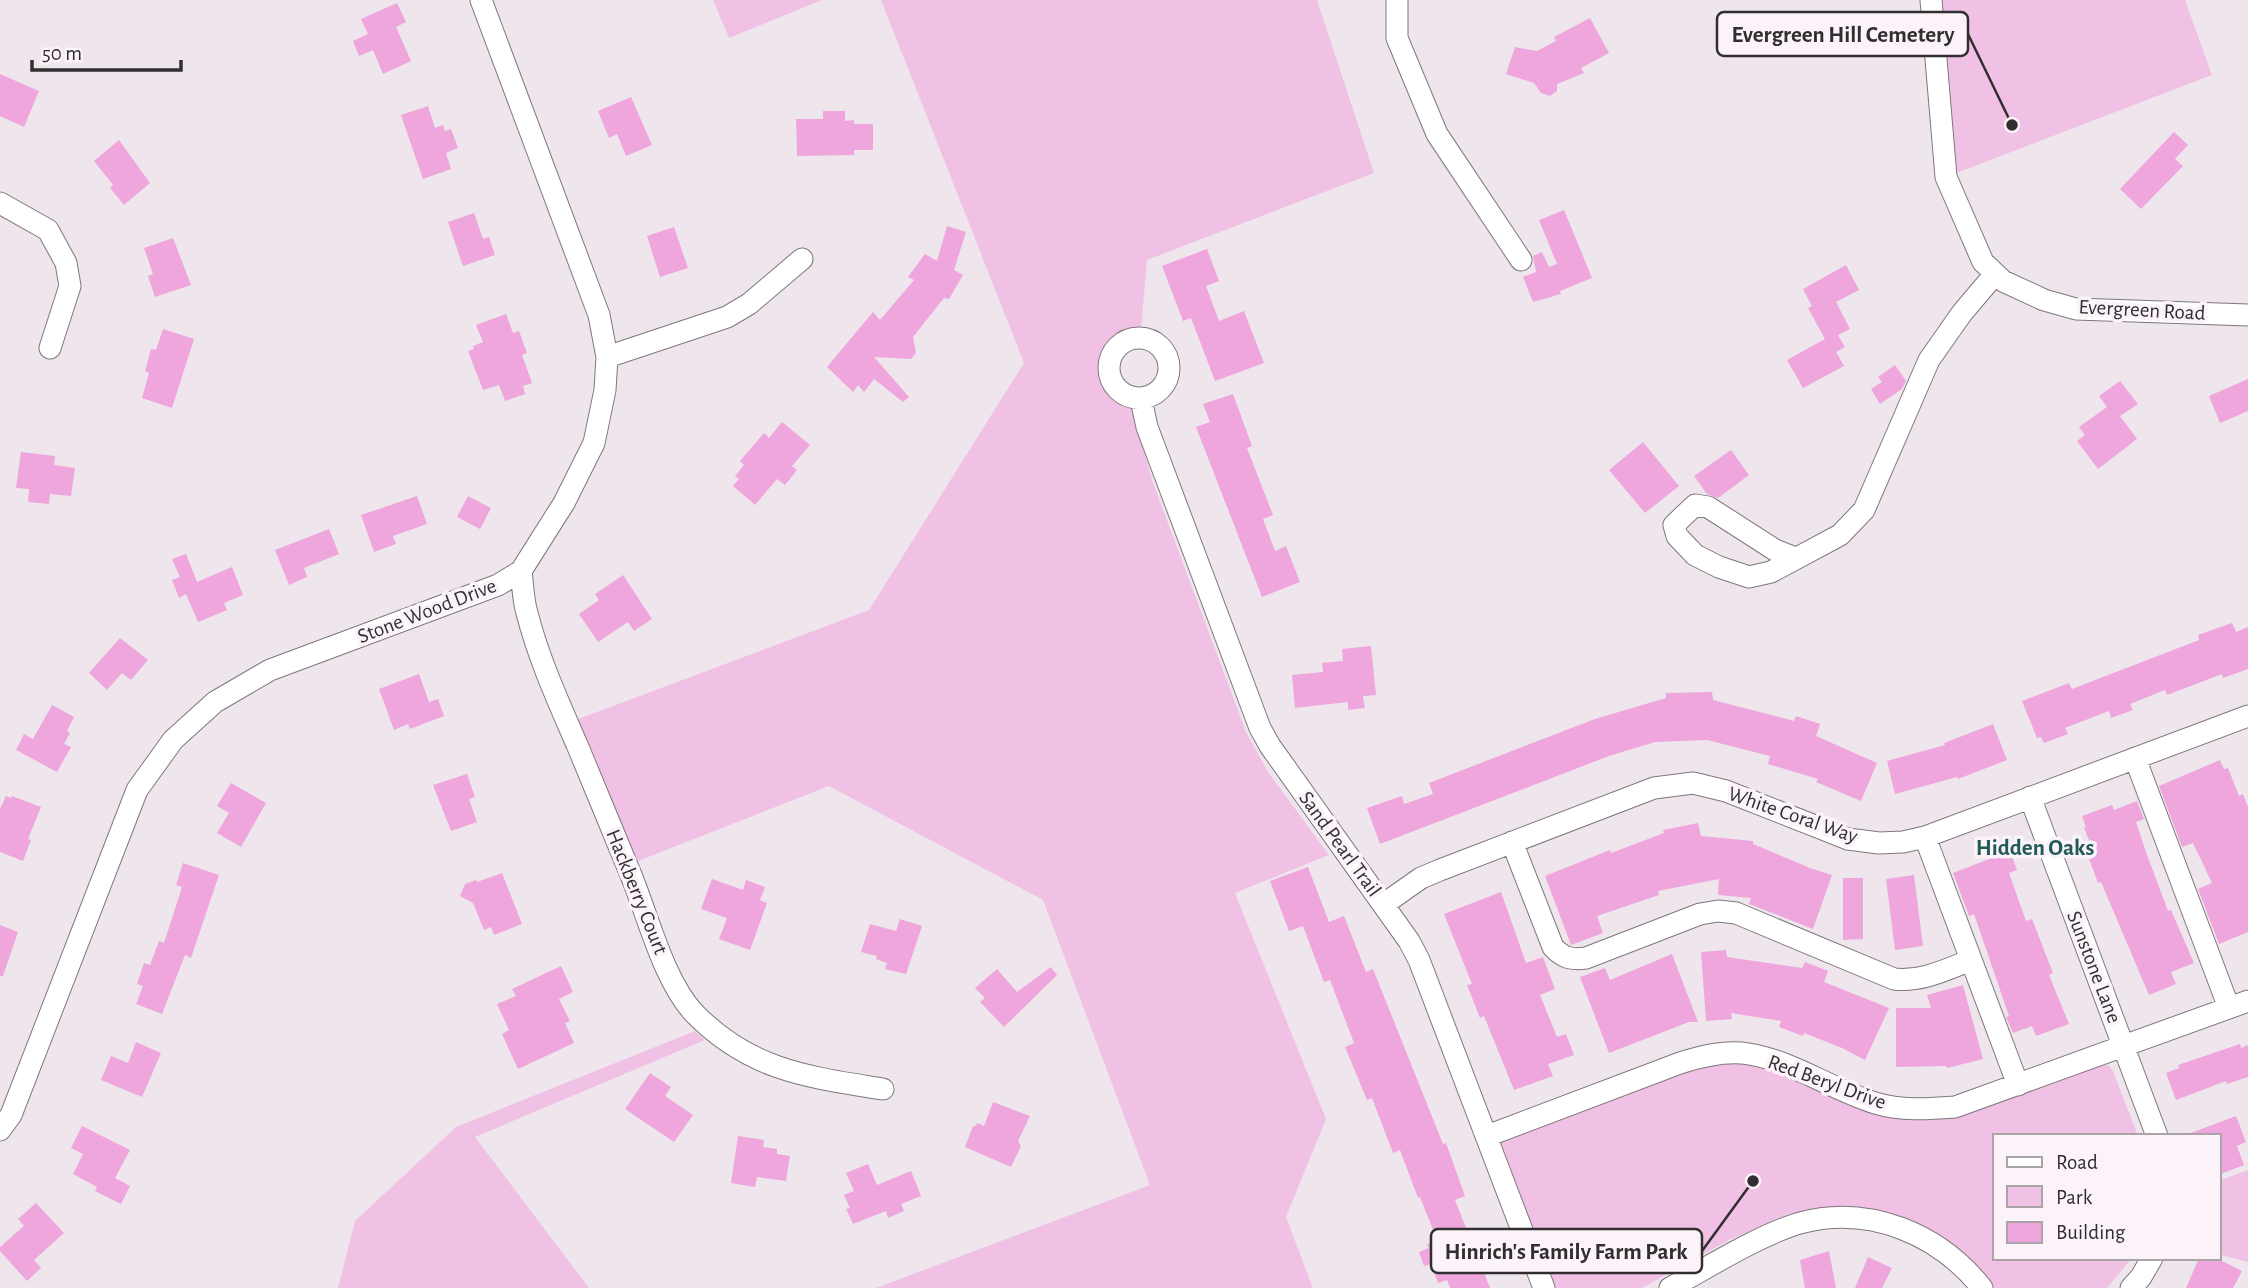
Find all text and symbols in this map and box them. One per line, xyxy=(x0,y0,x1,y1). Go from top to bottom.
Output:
callout: Evergreen Hill Cemetery xyxy=(1717,12,1968,56)
text: Evergreen Hill Cemetery xyxy=(1731,24,1955,47)
scale bar xyxy=(32,28,180,72)
text: 50 m xyxy=(42,43,82,64)
street label: Evergreen Road xyxy=(2078,296,2206,324)
street label: Stone Wood Drive xyxy=(355,575,499,647)
street label: White Coral Way xyxy=(1725,783,1861,847)
street label: Sand Pearl Trail xyxy=(1295,788,1385,900)
street label: Hackberry Court xyxy=(602,826,672,958)
district label: Hidden Oaks xyxy=(1976,837,2095,860)
street label: Sunstone Lane xyxy=(2063,908,2125,1026)
street label: Red Beryl Drive xyxy=(1765,1051,1889,1113)
legend xyxy=(1993,1134,2220,1260)
text: Road xyxy=(2056,1152,2098,1173)
text: Park xyxy=(2056,1187,2093,1208)
text: Building xyxy=(2056,1222,2126,1243)
callout: Hinrich's Family Farm Park xyxy=(1431,1229,1702,1273)
text: Hinrich's Family Farm Park xyxy=(1444,1241,1688,1264)

